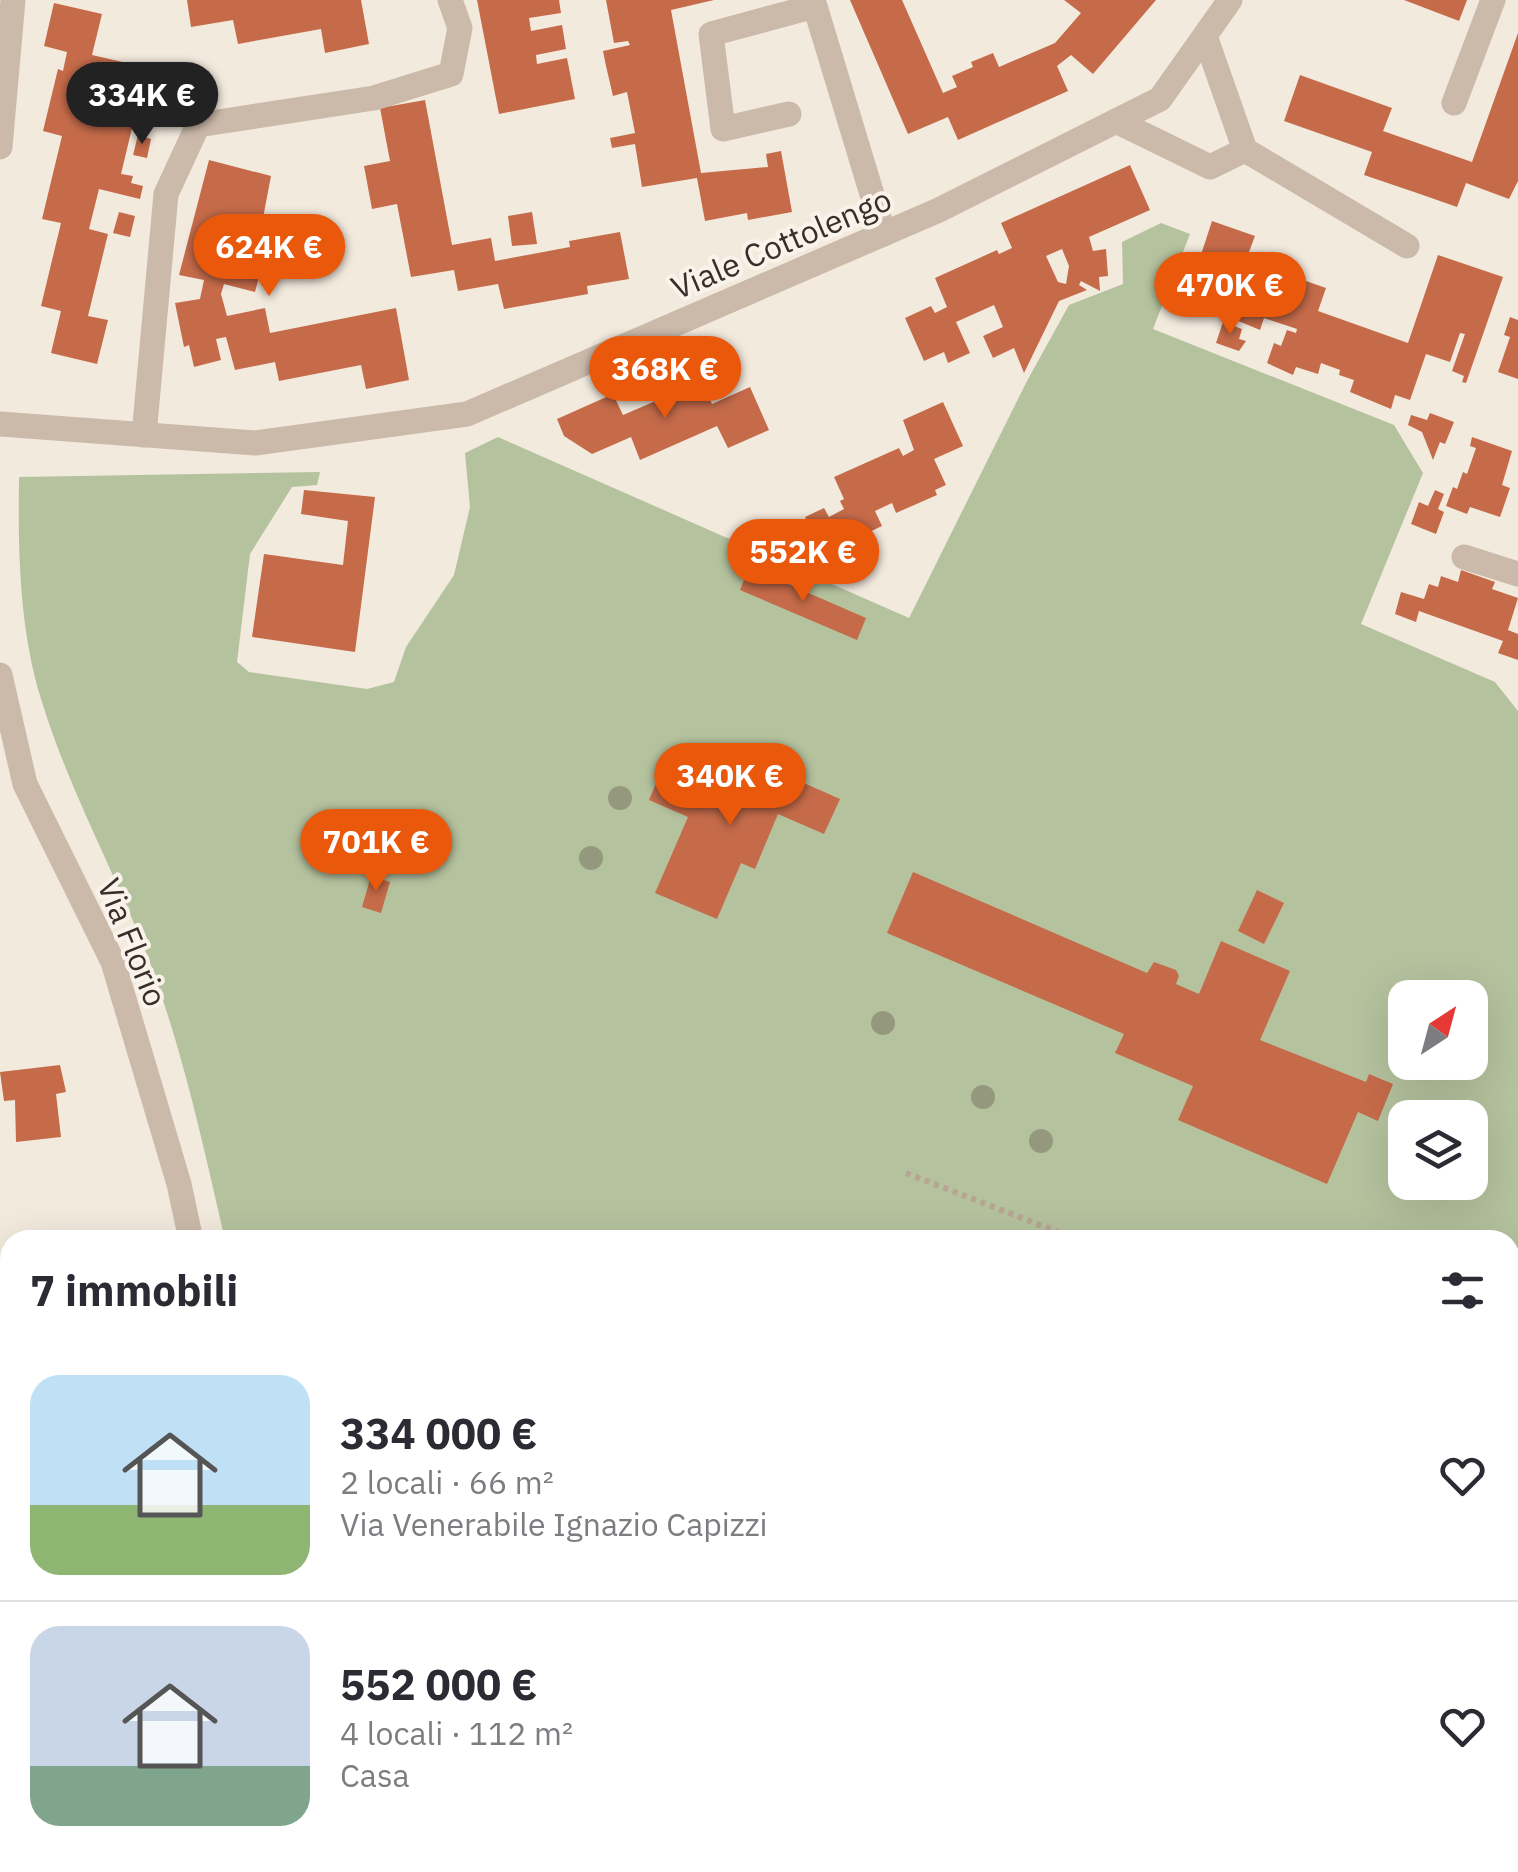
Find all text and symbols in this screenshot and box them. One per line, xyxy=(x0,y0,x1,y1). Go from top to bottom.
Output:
pin: 334K € xyxy=(61,62,223,147)
text: 334K € xyxy=(88,73,196,115)
street label: Viale Cottolengo xyxy=(665,178,897,308)
pin: 624K € xyxy=(188,214,350,299)
text: 624K € xyxy=(215,225,323,267)
pin: 470K € xyxy=(1149,252,1311,337)
text: 470K € xyxy=(1176,263,1284,305)
pin: 368K € xyxy=(584,336,746,421)
text: 368K € xyxy=(611,347,719,389)
pin: 552K € xyxy=(722,519,884,604)
text: 552K € xyxy=(749,530,857,572)
pin: 340K € xyxy=(649,743,811,828)
text: 340K € xyxy=(676,754,784,796)
pin: 701K € xyxy=(295,809,457,894)
text: 701K € xyxy=(322,820,430,862)
street label: Via Florio xyxy=(88,872,178,1012)
north arrow xyxy=(1388,980,1488,1080)
map controls xyxy=(1388,980,1488,1200)
button: layers xyxy=(1388,1100,1488,1200)
text: 7 immobili xyxy=(30,1263,238,1318)
icon: filters xyxy=(1435,1263,1490,1318)
text: 334 000 € xyxy=(340,1406,537,1461)
icon: home xyxy=(110,1415,230,1535)
icon: heart xyxy=(1435,1448,1490,1503)
text: 2 locali · 66 m² xyxy=(340,1461,554,1503)
text: Via Venerabile Ignazio Capizzi xyxy=(340,1503,768,1545)
text: 552 000 € xyxy=(340,1657,537,1712)
icon: home xyxy=(110,1666,230,1786)
icon: heart xyxy=(1435,1699,1490,1754)
text: 4 locali · 112 m² xyxy=(340,1712,573,1754)
text: Casa xyxy=(340,1754,410,1796)

